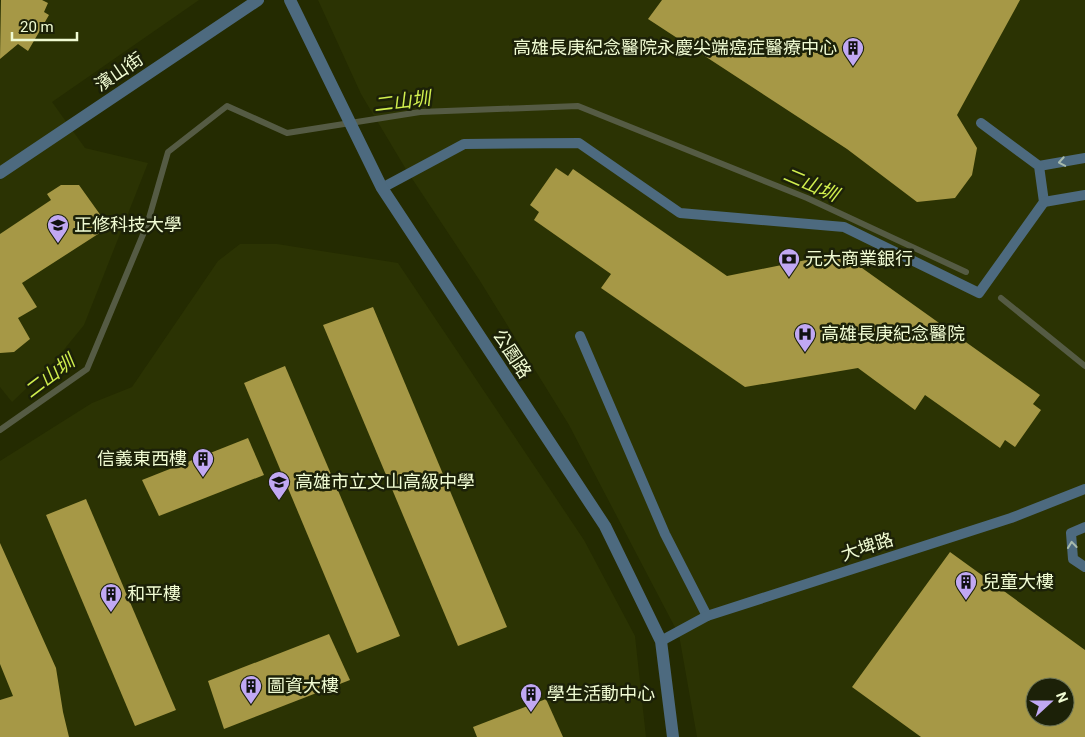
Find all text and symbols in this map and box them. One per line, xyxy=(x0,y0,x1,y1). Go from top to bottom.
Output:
scale bar xyxy=(12,10,78,42)
text: 20 m xyxy=(20,18,54,36)
building icon: 高雄長庚紀念醫院永慶尖端癌症醫療中心 xyxy=(841,36,865,67)
place label: 高雄長庚紀念醫院永慶尖端癌症醫療中心 xyxy=(513,37,837,58)
street label: 濱山街 xyxy=(90,48,147,95)
water label: 二山圳 xyxy=(372,86,435,116)
one-way arrow xyxy=(1058,157,1066,167)
water label: 二山圳 xyxy=(780,163,844,207)
school or university icon: 正修科技大學 xyxy=(46,213,70,244)
place label: 正修科技大學 xyxy=(74,214,182,235)
bank icon: 元大商業銀行 xyxy=(777,247,801,278)
place label: 元大商業銀行 xyxy=(805,248,913,269)
hospital icon: 高雄長庚紀念醫院 xyxy=(793,322,817,353)
place label: 高雄長庚紀念醫院 xyxy=(821,323,965,344)
street label: 公園路 xyxy=(489,325,536,382)
water label: 二山圳 xyxy=(20,348,81,403)
building icon: 信義東西樓 xyxy=(191,447,215,478)
place label: 信義東西樓 xyxy=(97,448,187,469)
school or university icon: 高雄市立文山高級中學 xyxy=(267,470,291,501)
place label: 高雄市立文山高級中學 xyxy=(295,471,475,492)
street label: 大埤路 xyxy=(838,528,896,565)
one-way arrow xyxy=(1067,541,1078,549)
building icon: 兒童大樓 xyxy=(954,570,978,601)
place label: 兒童大樓 xyxy=(982,571,1054,592)
building icon: 和平樓 xyxy=(99,582,123,613)
place label: 和平樓 xyxy=(127,583,181,604)
building icon: 圖資大樓 xyxy=(239,674,263,705)
place label: 圖資大樓 xyxy=(267,675,339,696)
north arrow xyxy=(1025,677,1075,727)
building icon: 學生活動中心 xyxy=(519,682,543,713)
place label: 學生活動中心 xyxy=(547,683,655,704)
text: N xyxy=(1053,690,1071,705)

